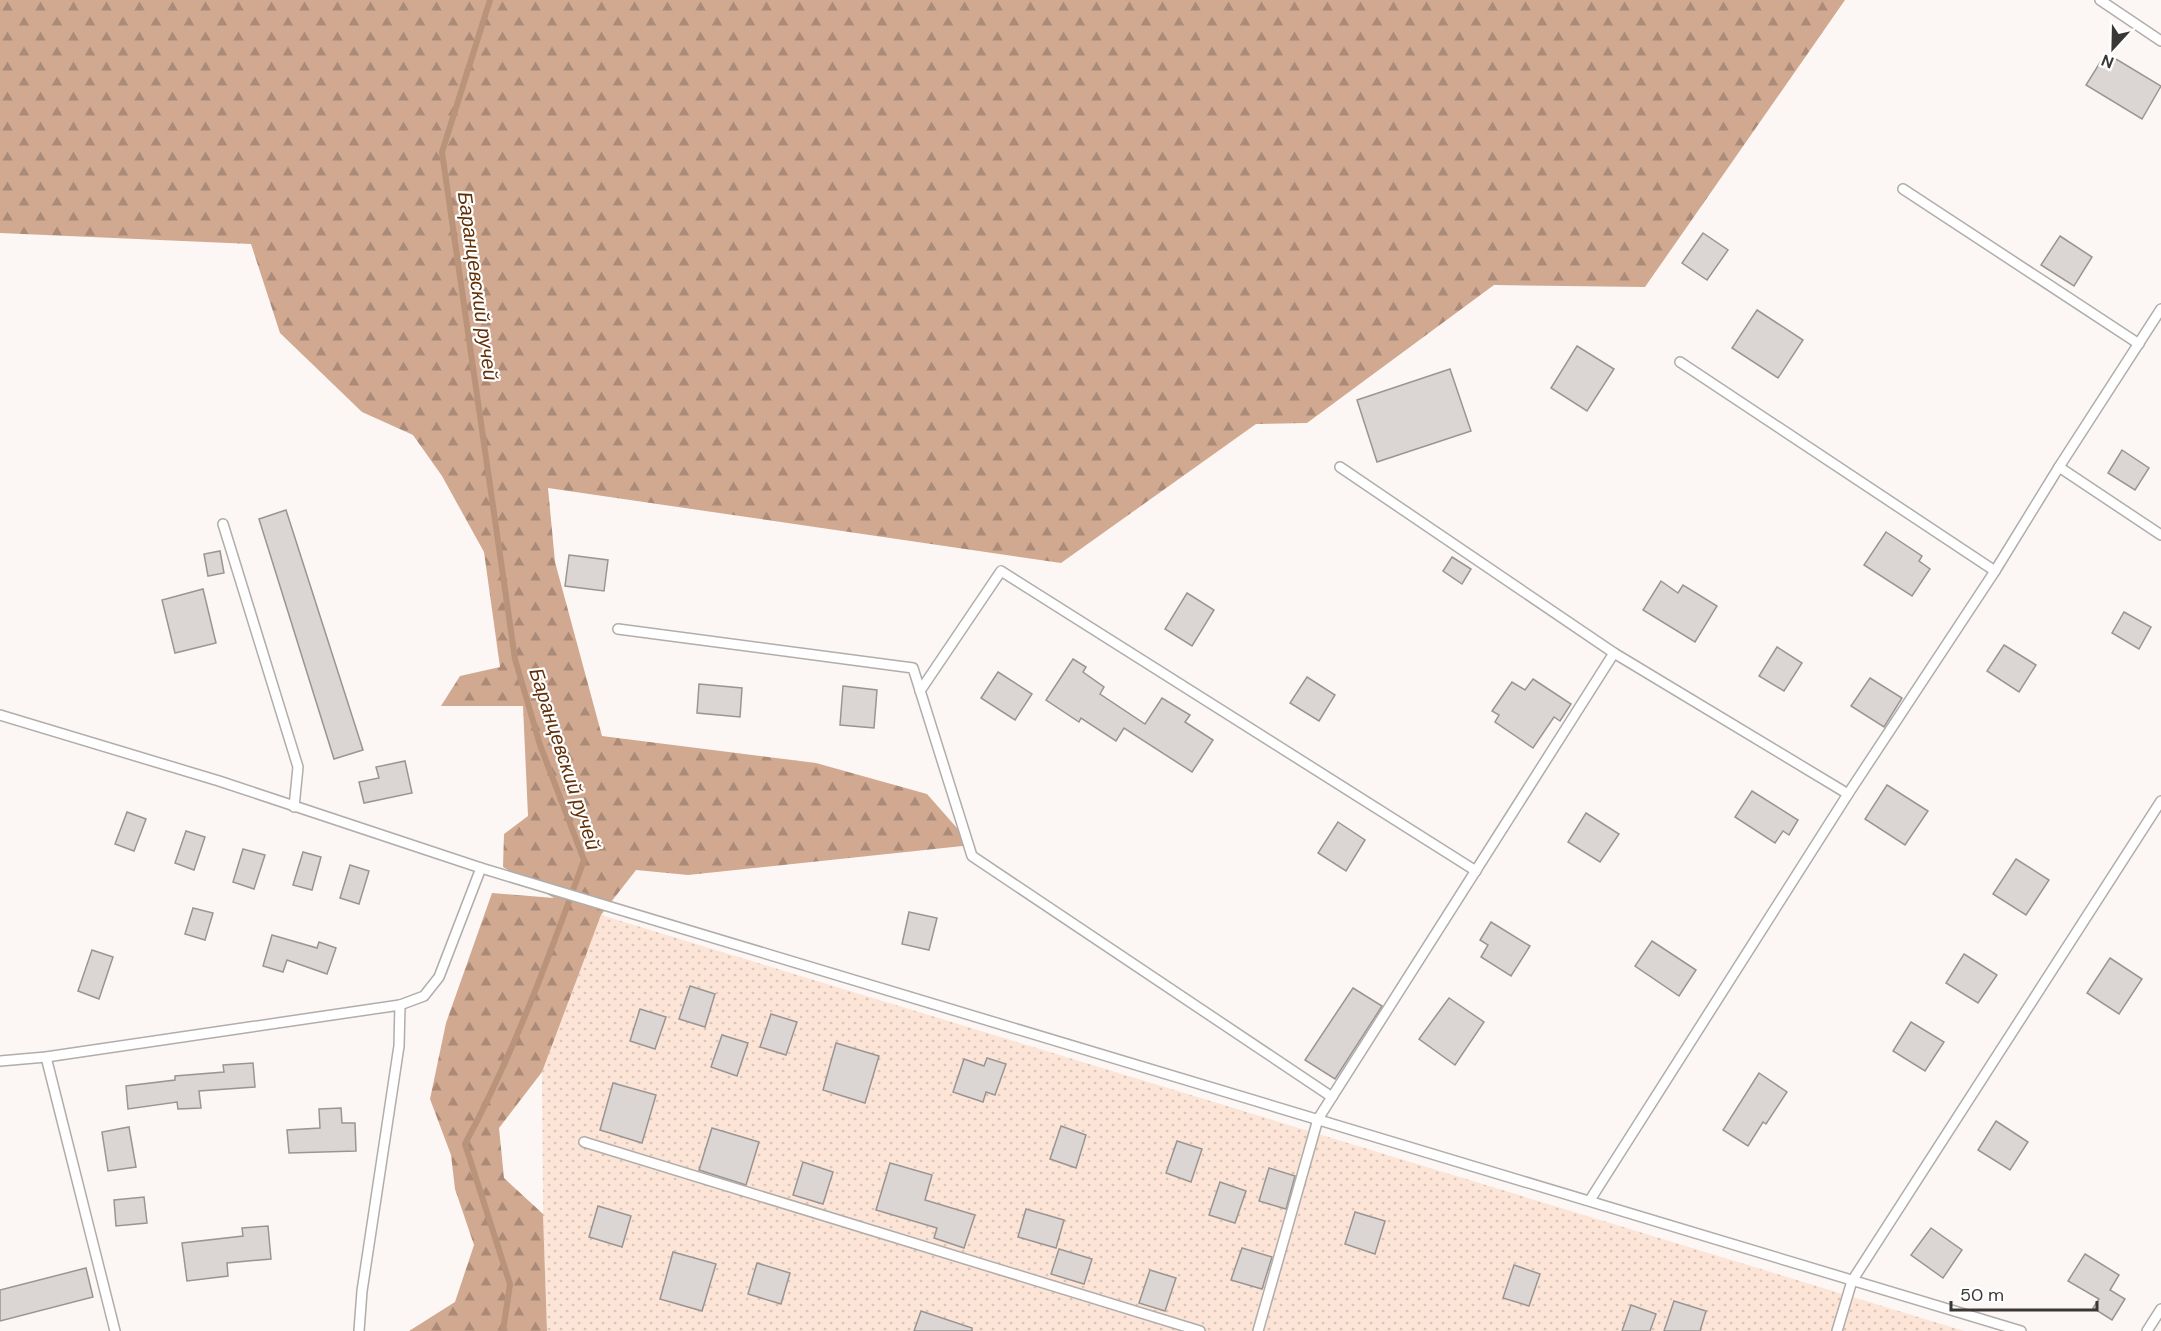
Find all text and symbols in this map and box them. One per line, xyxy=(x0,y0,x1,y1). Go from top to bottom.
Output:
north arrow xyxy=(2083,18,2143,78)
text: N xyxy=(2098,50,2117,73)
water label: Баранцевский ручей xyxy=(452,190,504,382)
water label: Баранцевский ручей xyxy=(523,664,607,854)
scale bar xyxy=(1951,1274,2096,1312)
text: 50 m xyxy=(1960,1283,2004,1307)

